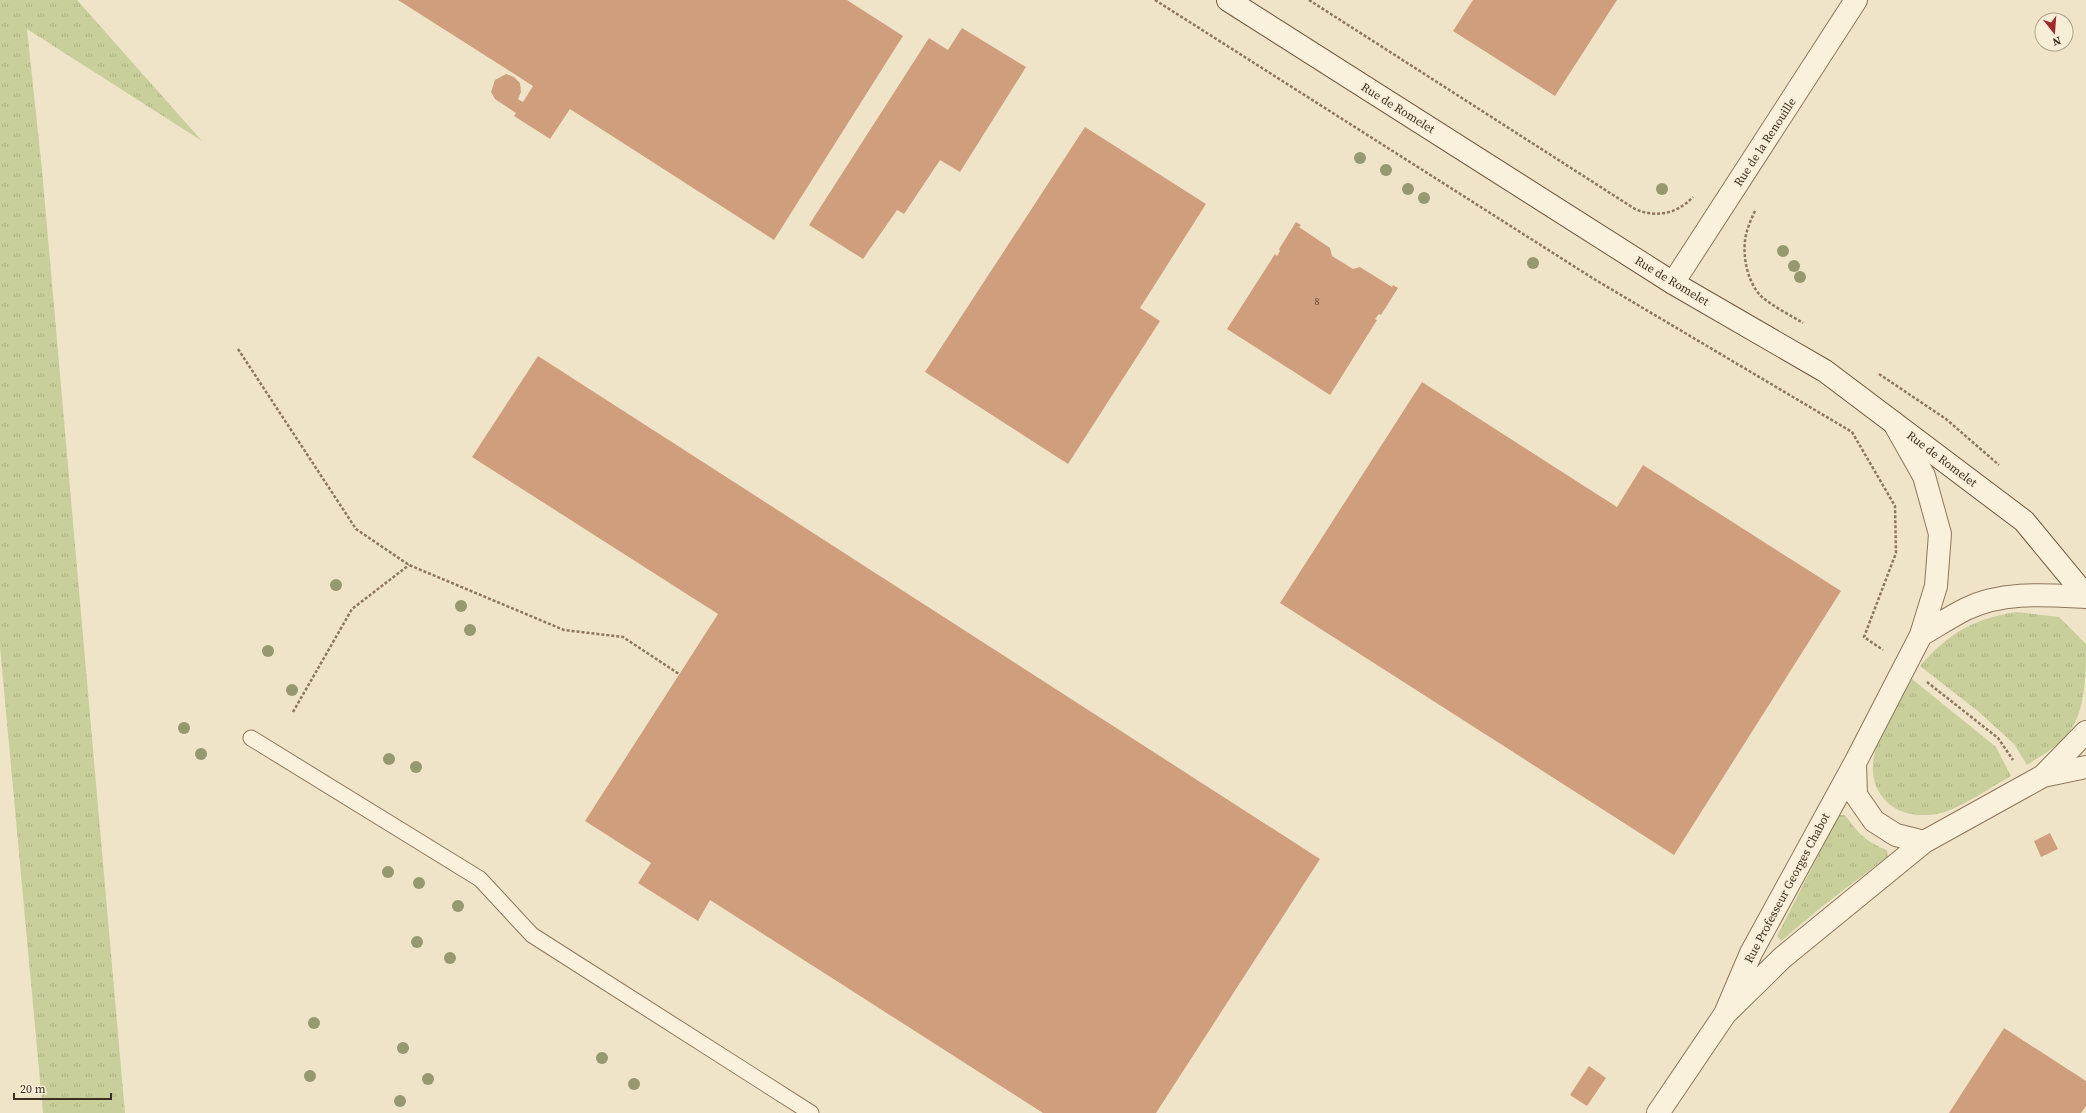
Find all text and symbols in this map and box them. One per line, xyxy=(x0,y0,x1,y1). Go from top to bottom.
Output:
north arrow xyxy=(2034,12,2074,52)
text: N xyxy=(2051,33,2063,49)
street label: Rue de Romelet xyxy=(1358,79,1438,137)
street label: Rue de la Renouille xyxy=(1730,94,1800,190)
street label: Rue de Romelet xyxy=(1632,253,1712,310)
house number: 8 xyxy=(1315,295,1320,308)
street label: Rue de Romelet xyxy=(1904,427,1980,491)
street label: Rue Professeur Georges Chabot xyxy=(1741,810,1834,966)
scale bar xyxy=(14,1075,111,1101)
text: 20 m xyxy=(20,1081,46,1097)

